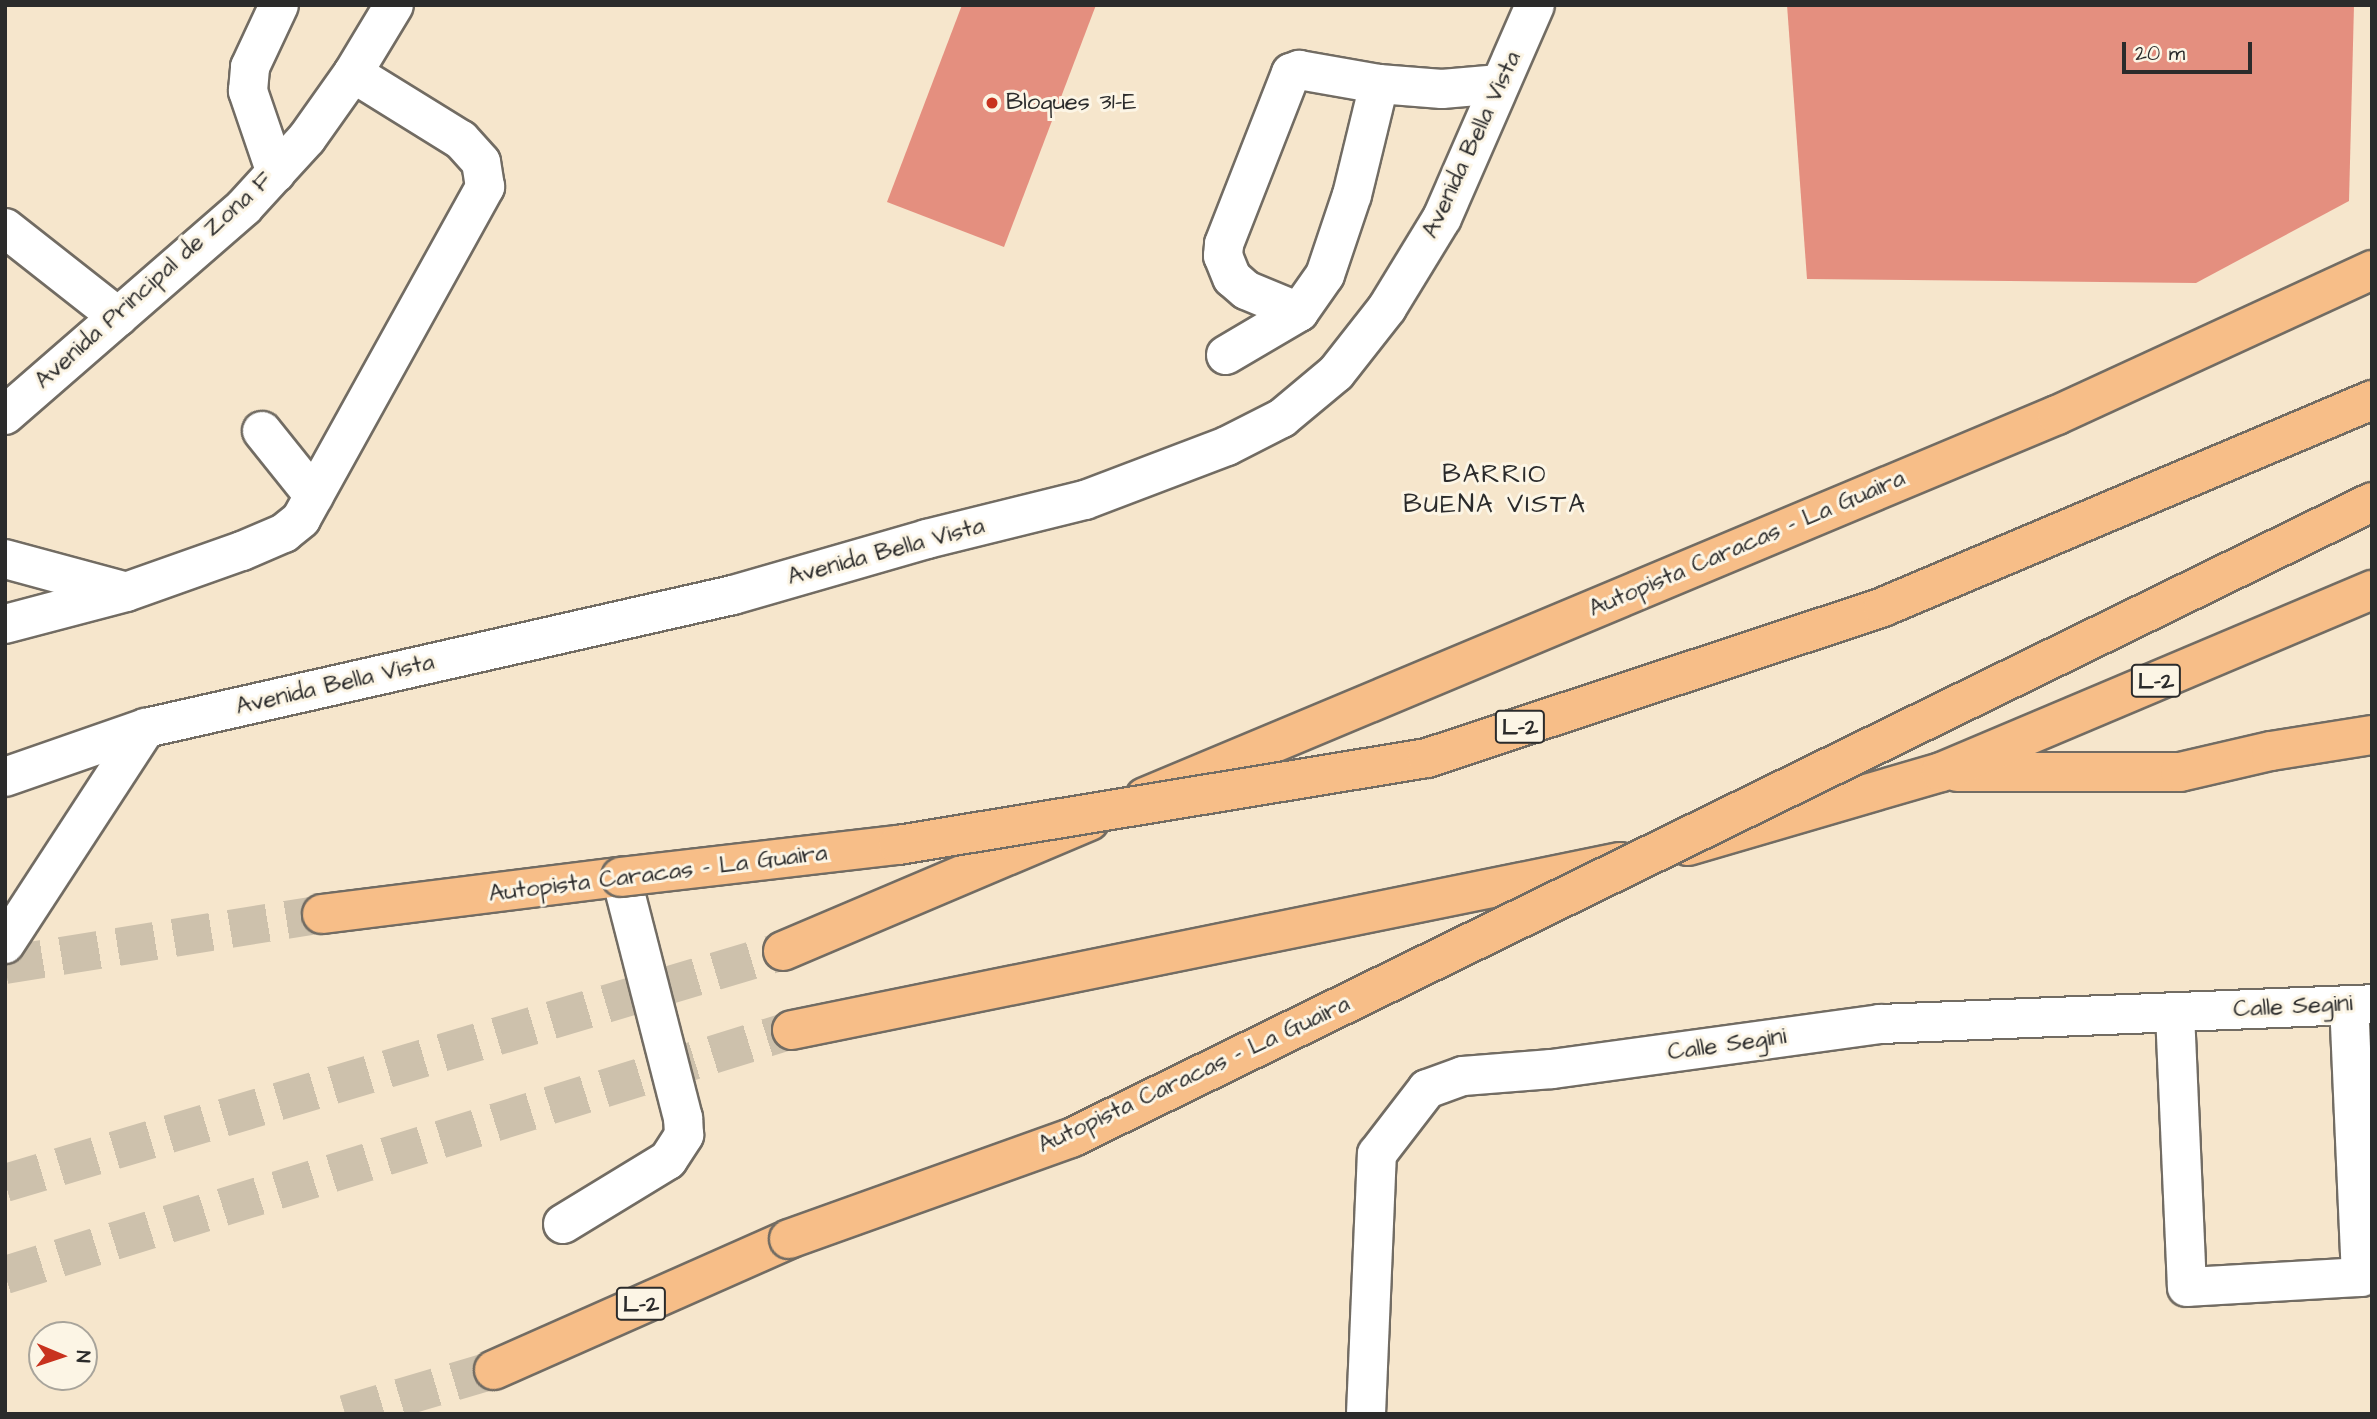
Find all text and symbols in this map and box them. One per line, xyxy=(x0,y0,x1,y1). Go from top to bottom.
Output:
scale bar xyxy=(2125,28,2254,72)
text: 20 m xyxy=(2135,39,2185,68)
street label: Avenida Bella Vista xyxy=(1416,47,1528,243)
place label: Bloques 31-E xyxy=(1006,89,1136,117)
marker: Bloques 31-E xyxy=(984,95,1000,111)
street label: Avenida Principal de Zona F xyxy=(29,167,279,395)
district label: BARRIO BUENA VISTA xyxy=(1405,459,1585,520)
street label: Autopista Caracas - La Guaira xyxy=(1585,464,1909,624)
street label: Avenida Bella Vista xyxy=(784,512,988,592)
street label: Avenida Bella Vista xyxy=(233,648,437,722)
road number: L-2 xyxy=(2130,662,2182,701)
road number: L-2 xyxy=(1494,708,1546,747)
street label: Autopista Caracas - La Guaira xyxy=(487,839,829,909)
street label: Calle Segini xyxy=(2233,989,2353,1025)
street label: Autopista Caracas - La Guaira xyxy=(1034,990,1354,1160)
street label: Calle Segini xyxy=(1666,1022,1788,1068)
road number: L-2 xyxy=(615,1284,667,1324)
north arrow xyxy=(28,1321,98,1391)
text: N xyxy=(69,1350,96,1363)

